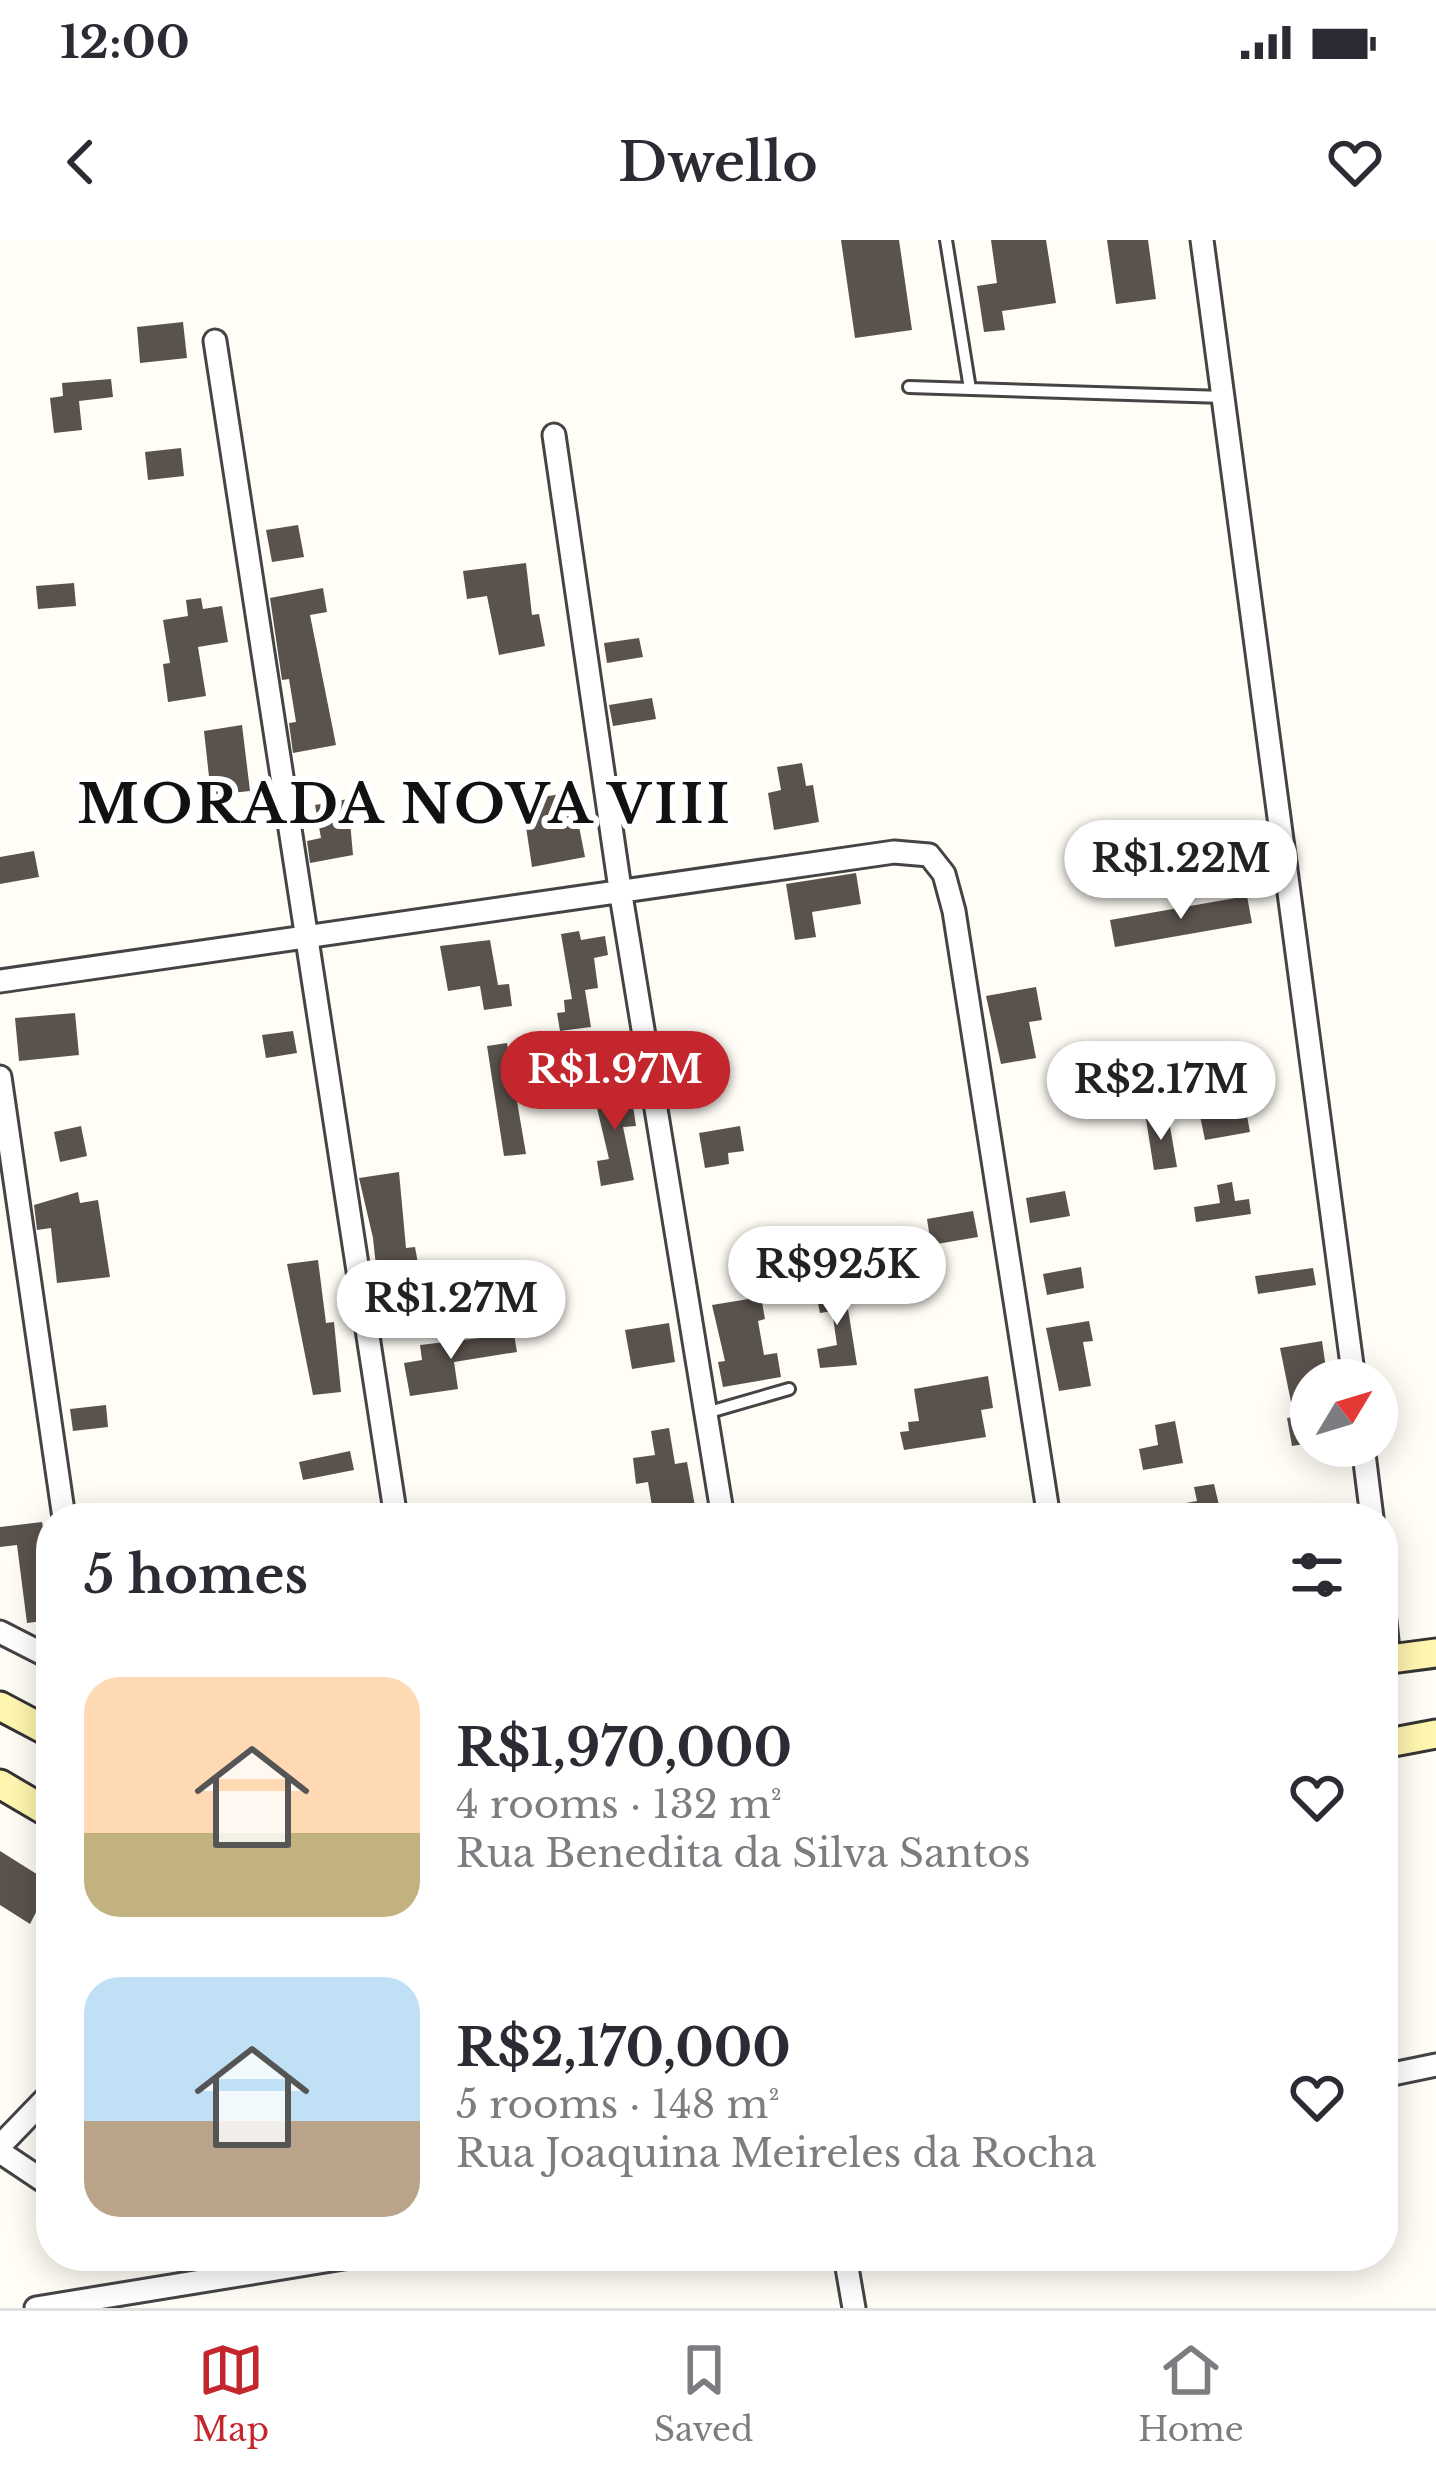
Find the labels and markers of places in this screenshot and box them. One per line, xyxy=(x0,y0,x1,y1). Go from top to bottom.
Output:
pin: R$1.22M xyxy=(1070,820,1292,922)
pin: R$1.97M xyxy=(504,1031,726,1133)
pin: R$2.17M xyxy=(1050,1041,1272,1143)
pin: R$925K xyxy=(739,1226,935,1328)
pin: R$1.27M xyxy=(340,1260,562,1362)

